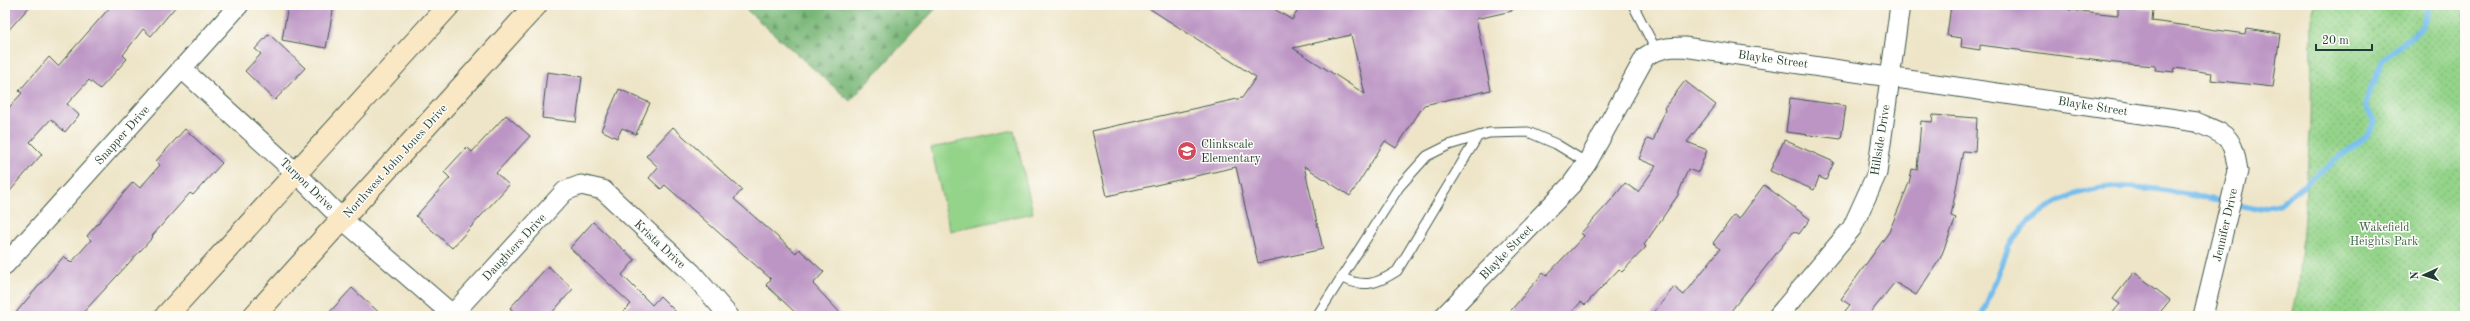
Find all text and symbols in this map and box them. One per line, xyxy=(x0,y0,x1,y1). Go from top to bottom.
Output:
scale bar xyxy=(2316,26,2372,52)
text: 20 m xyxy=(2322,35,2349,47)
street label: Blayke Street xyxy=(1737,49,1809,71)
street label: Blayke Street xyxy=(2057,96,2129,118)
street label: Northwest John Jones Drive xyxy=(342,102,450,221)
street label: Snapper Drive xyxy=(93,103,153,168)
street label: Hillside Drive xyxy=(1869,103,1893,176)
place label: Clinkscale Elementary xyxy=(1201,139,1262,165)
school or university icon: Clinkscale Elementary xyxy=(1176,140,1198,162)
street label: Tarpon Drive xyxy=(277,156,336,214)
street label: Jennifer Drive xyxy=(2212,187,2240,263)
street label: Daughters Drive xyxy=(481,212,549,283)
street label: Krista Drive xyxy=(632,218,687,272)
park label: Wakefield Heights Park xyxy=(2350,222,2418,248)
street label: Blayke Street xyxy=(1478,223,1536,282)
north arrow xyxy=(2404,255,2444,295)
text: N xyxy=(2410,270,2421,280)

